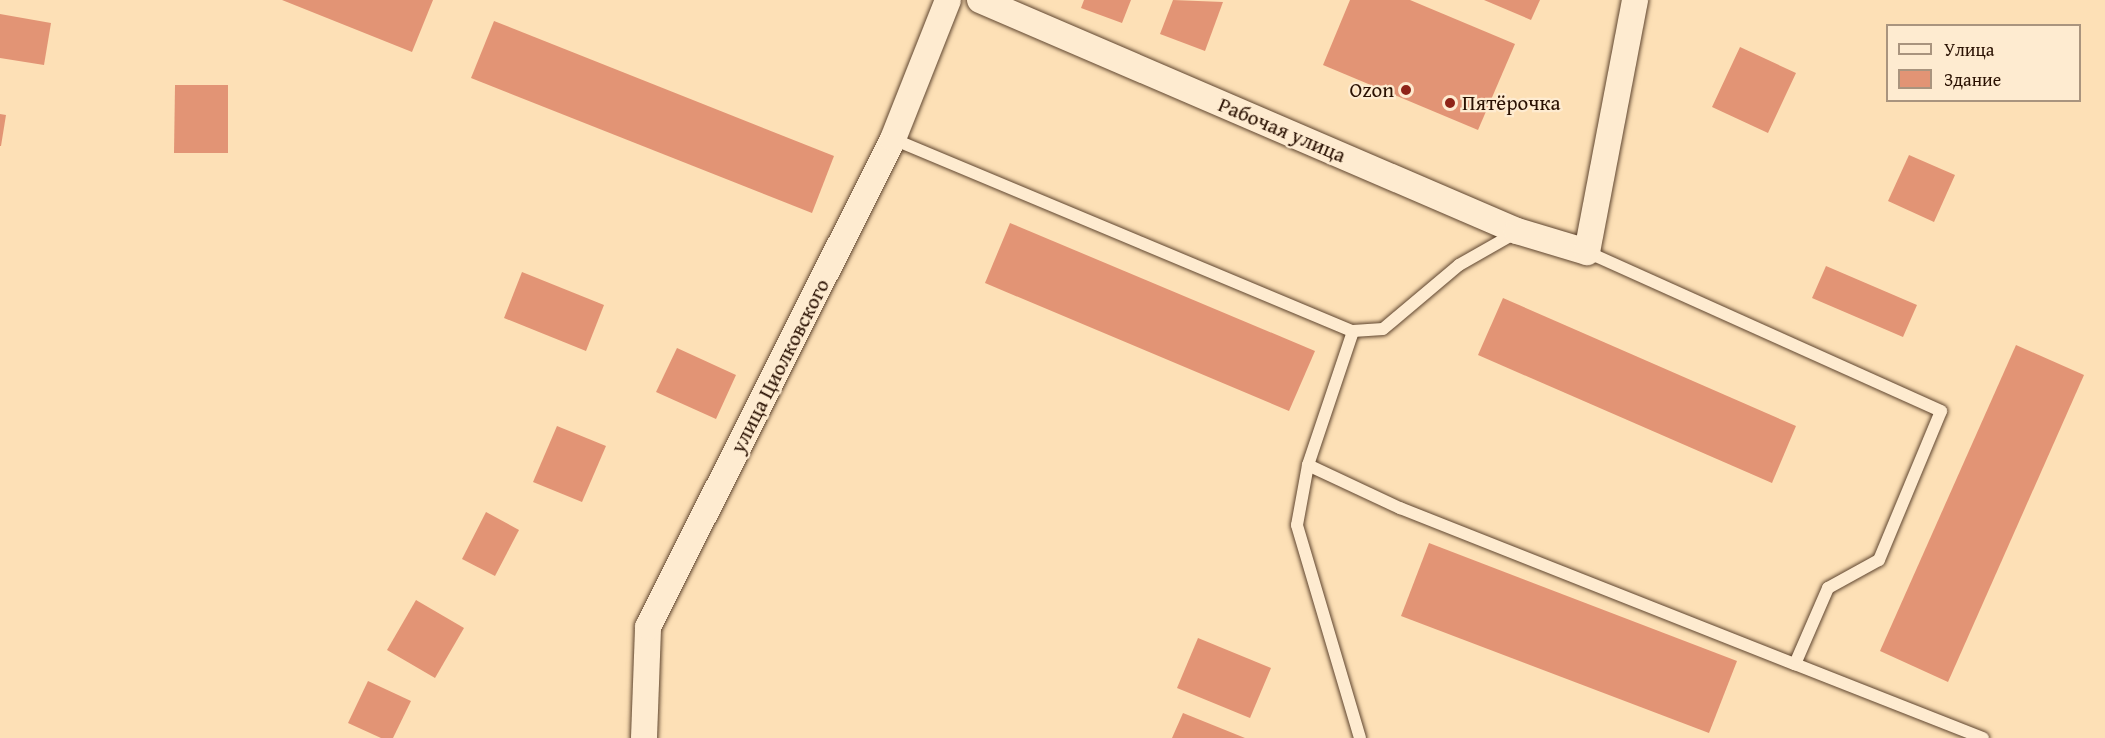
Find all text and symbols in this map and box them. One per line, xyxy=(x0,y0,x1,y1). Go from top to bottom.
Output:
legend xyxy=(1886,24,2081,102)
text: Улица xyxy=(1944,36,1994,63)
text: Здание xyxy=(1944,66,2001,93)
place label: Ozon xyxy=(1350,77,1394,103)
marker: Ozon xyxy=(1399,83,1413,97)
place label: Пятёрочка xyxy=(1462,90,1560,116)
street label: Рабочая улица xyxy=(1215,92,1349,168)
marker: Пятёрочка xyxy=(1443,96,1457,110)
street label: улица Циолковского xyxy=(725,275,835,457)

